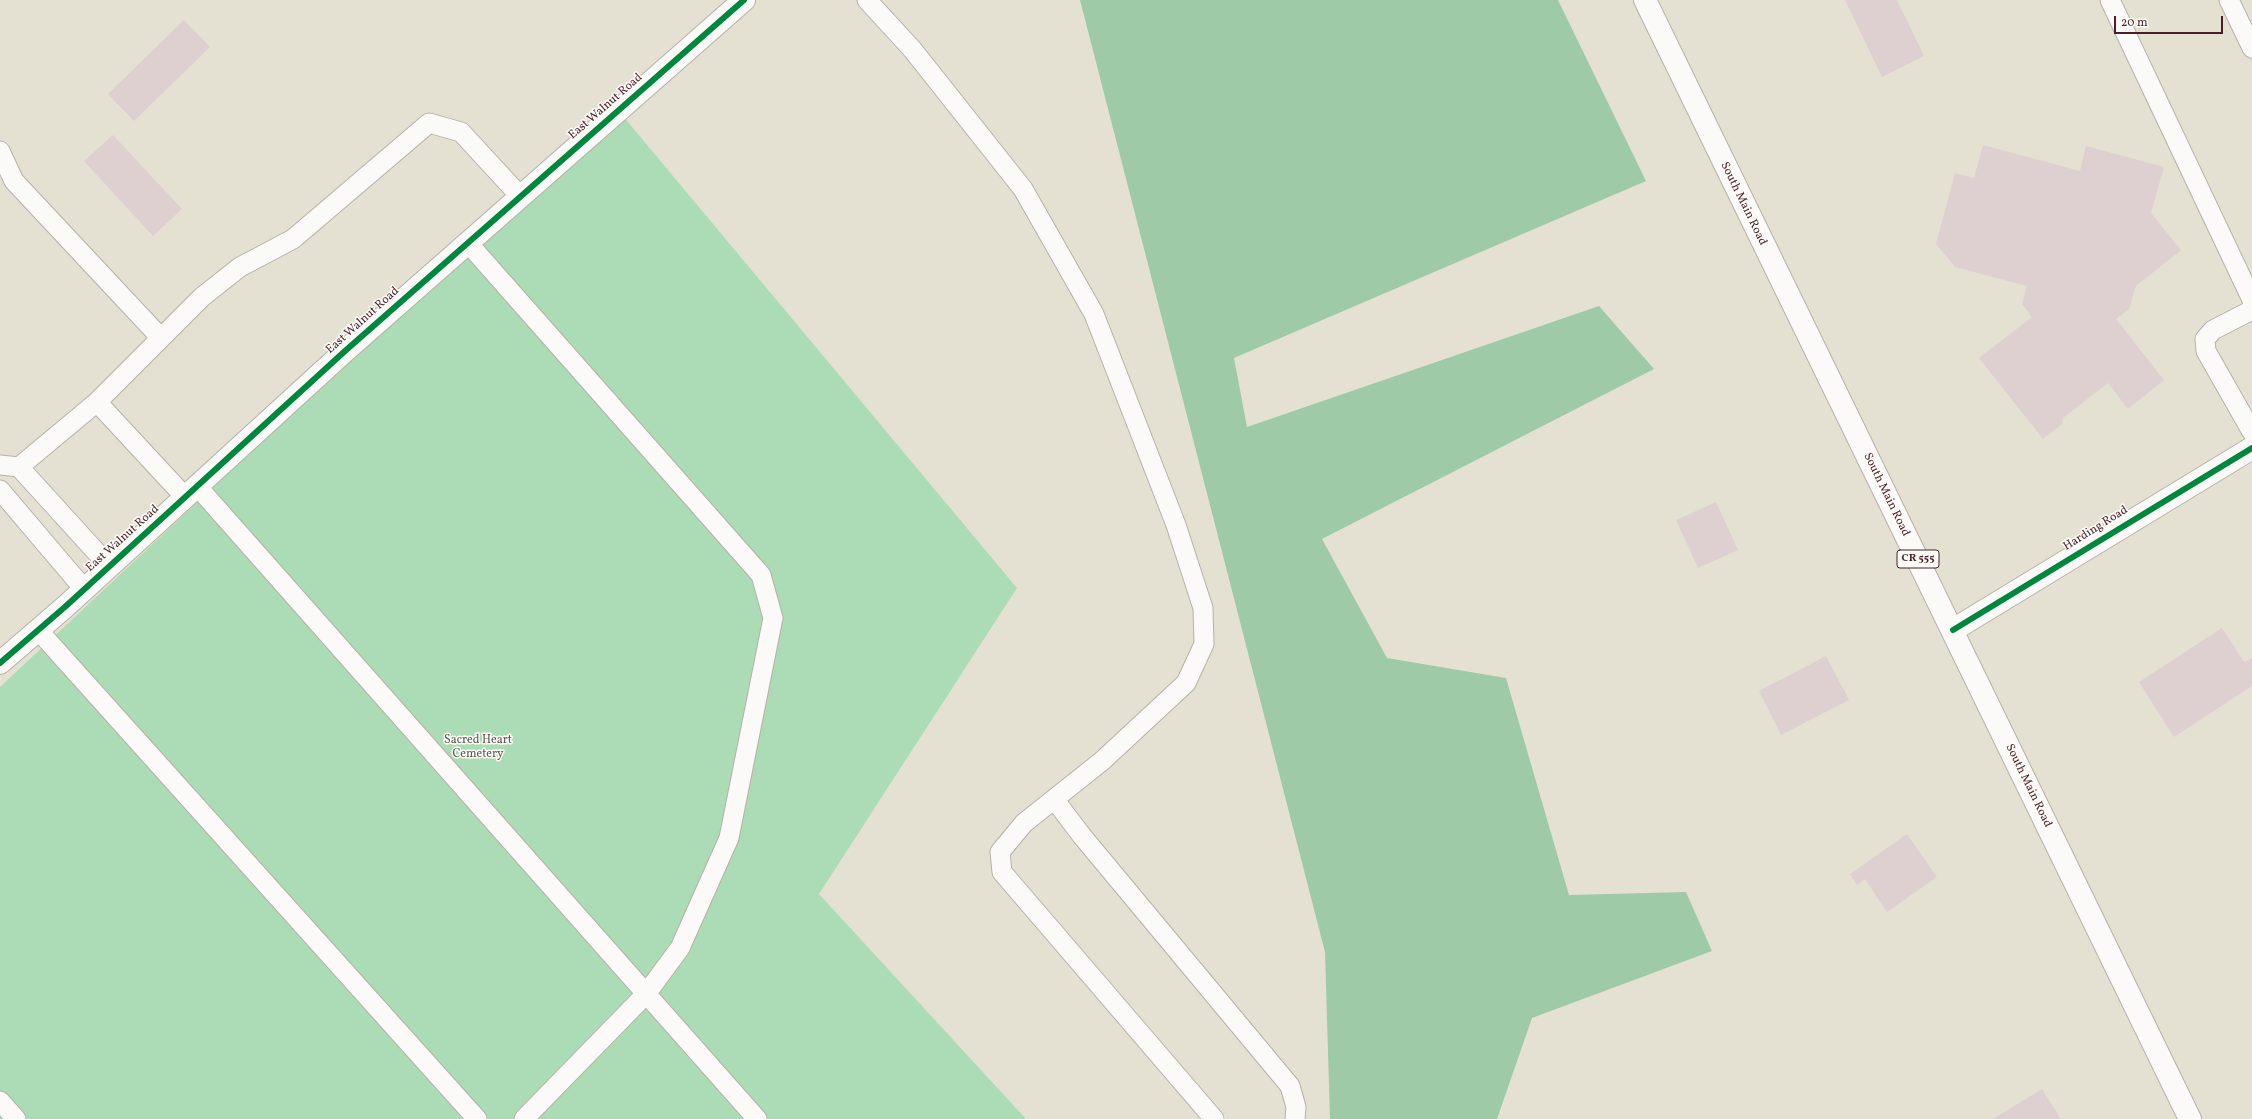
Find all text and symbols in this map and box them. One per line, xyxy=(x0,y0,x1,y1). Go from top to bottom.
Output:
scale bar xyxy=(2116,8,2225,34)
text: 20 m xyxy=(2121,15,2148,31)
street label: East Walnut Road xyxy=(566,71,646,143)
street label: South Main Road xyxy=(1717,160,1769,248)
street label: East Walnut Road xyxy=(324,284,402,358)
street label: South Main Road xyxy=(1860,451,1912,539)
street label: East Walnut Road xyxy=(84,502,162,576)
street label: Harding Road xyxy=(2061,503,2131,555)
road number: CR 555 xyxy=(1897,550,1939,568)
park label: Sacred Heart Cemetery xyxy=(444,734,512,762)
street label: South Main Road xyxy=(2002,742,2054,830)

